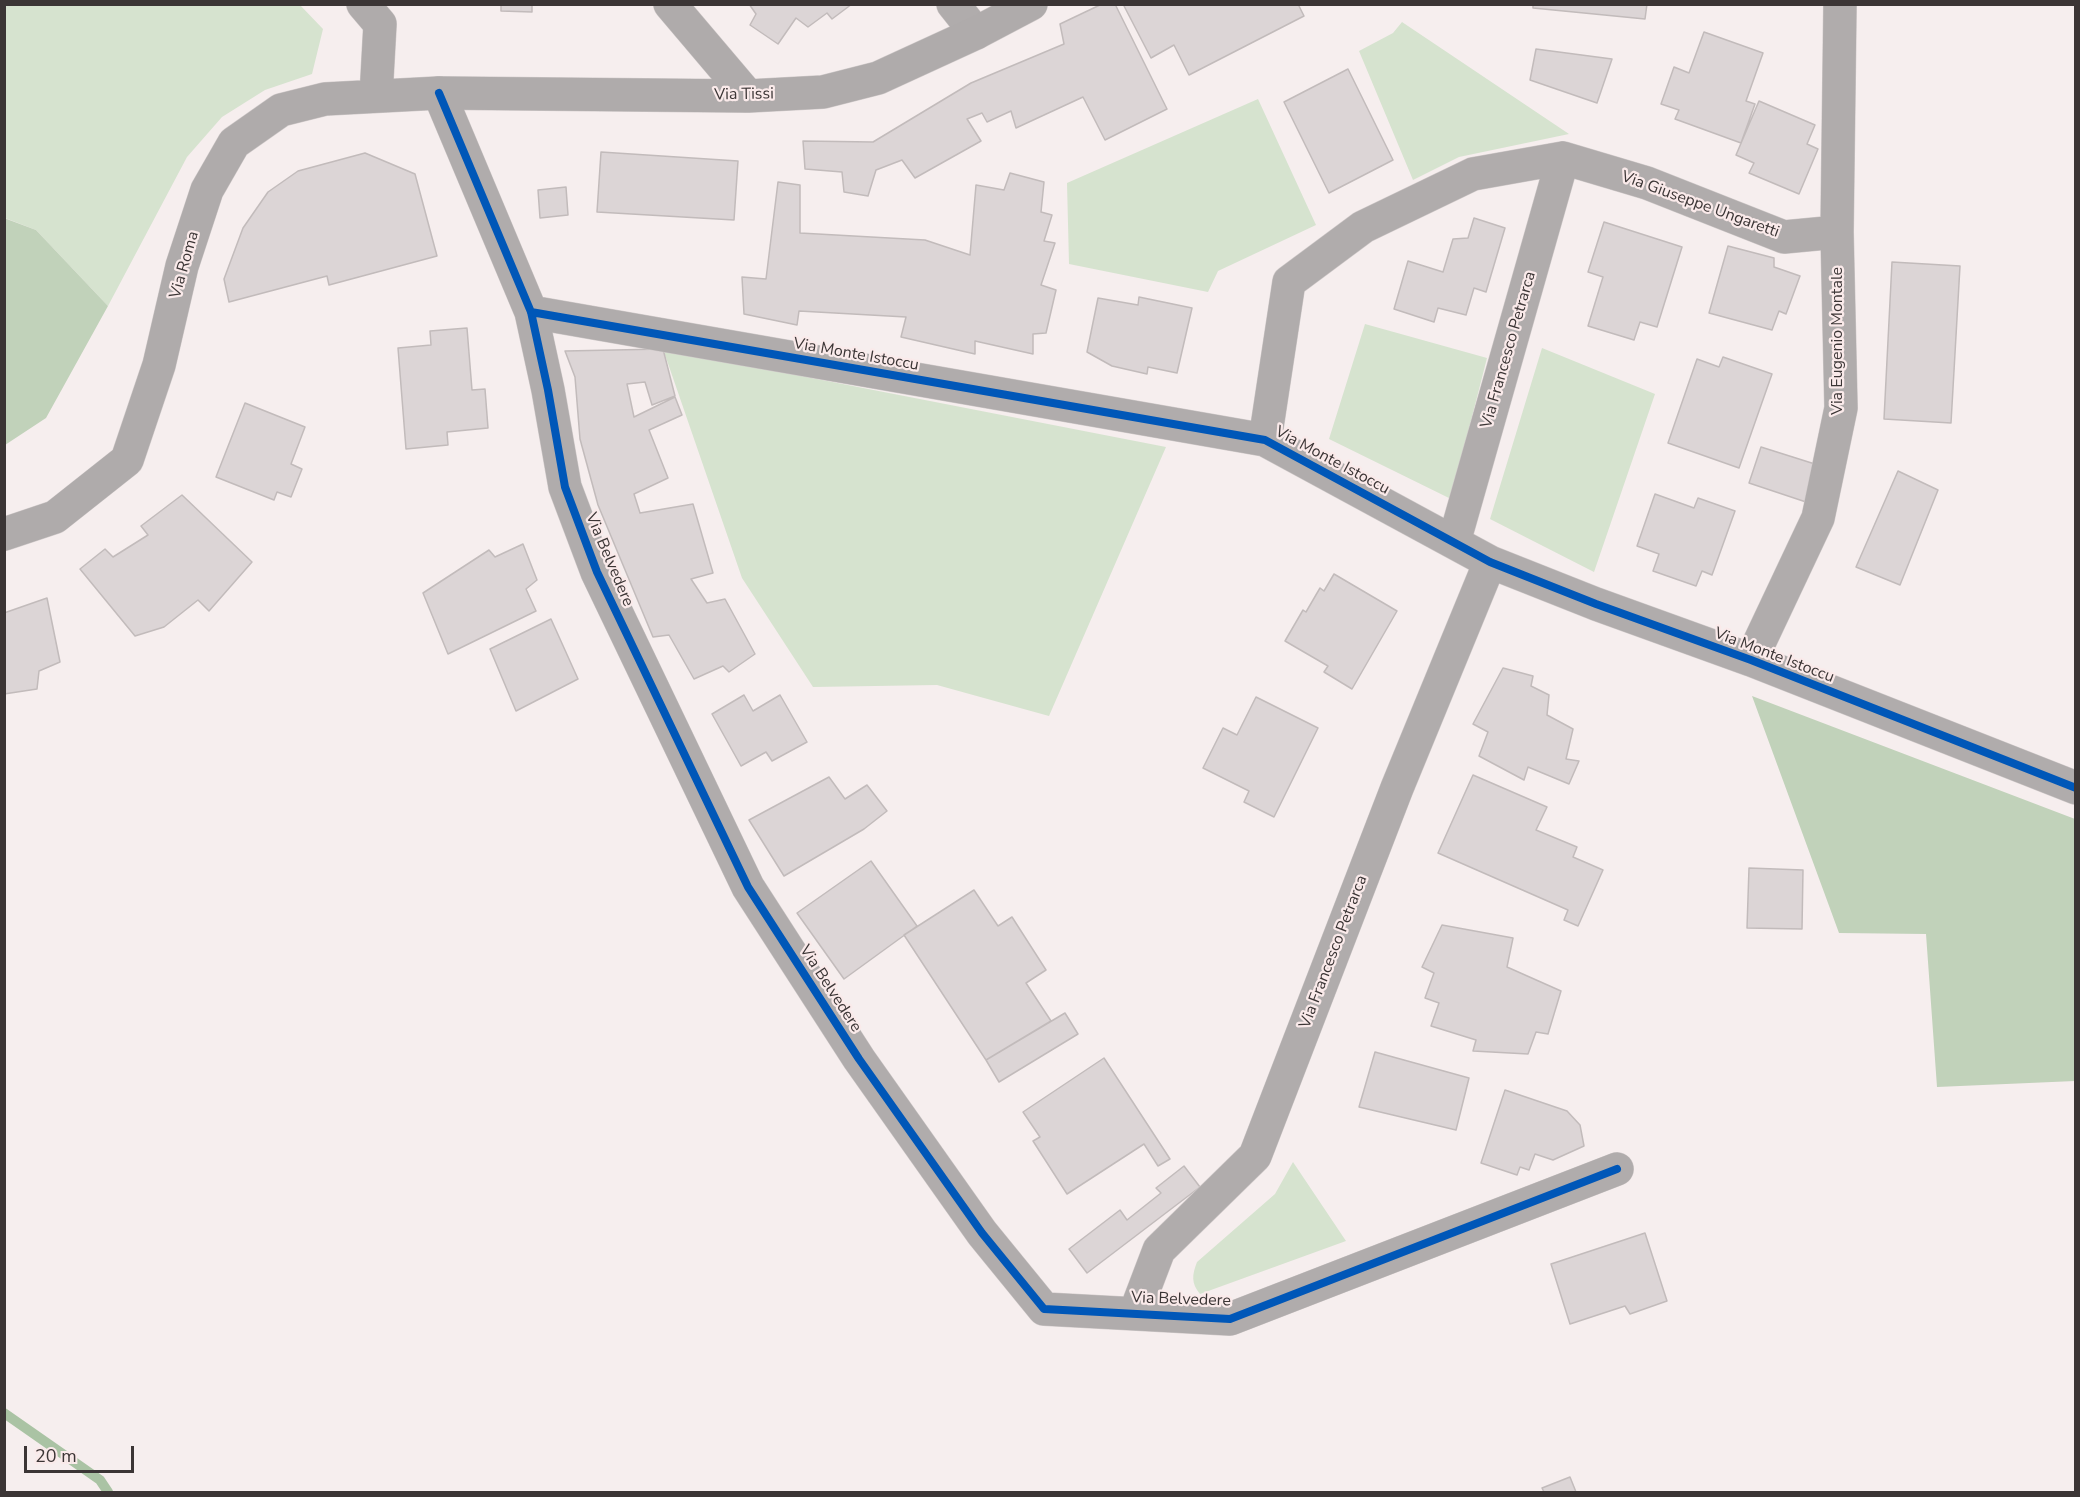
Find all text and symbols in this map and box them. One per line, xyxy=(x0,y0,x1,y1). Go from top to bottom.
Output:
street label: Via Tissi xyxy=(714,85,774,105)
street label: Via Giuseppe Ungaretti xyxy=(1618,167,1782,243)
street label: Via Roma xyxy=(166,229,204,301)
street label: Via Eugenio Montale xyxy=(1828,267,1848,415)
street label: Via Francesco Petrarca xyxy=(1477,269,1541,431)
street label: Via Monte Istoccu xyxy=(792,335,920,375)
street label: Via Monte Istoccu xyxy=(1271,423,1393,499)
street label: Via Belvedere xyxy=(581,510,637,610)
street label: Via Monte Istoccu xyxy=(1711,624,1837,688)
street label: Via Francesco Petrarca xyxy=(1296,873,1372,1031)
street label: Via Belvedere xyxy=(795,942,865,1036)
street label: Via Belvedere xyxy=(1131,1289,1231,1311)
scale bar xyxy=(27,1434,136,1472)
text: 20 m xyxy=(35,1444,77,1468)

